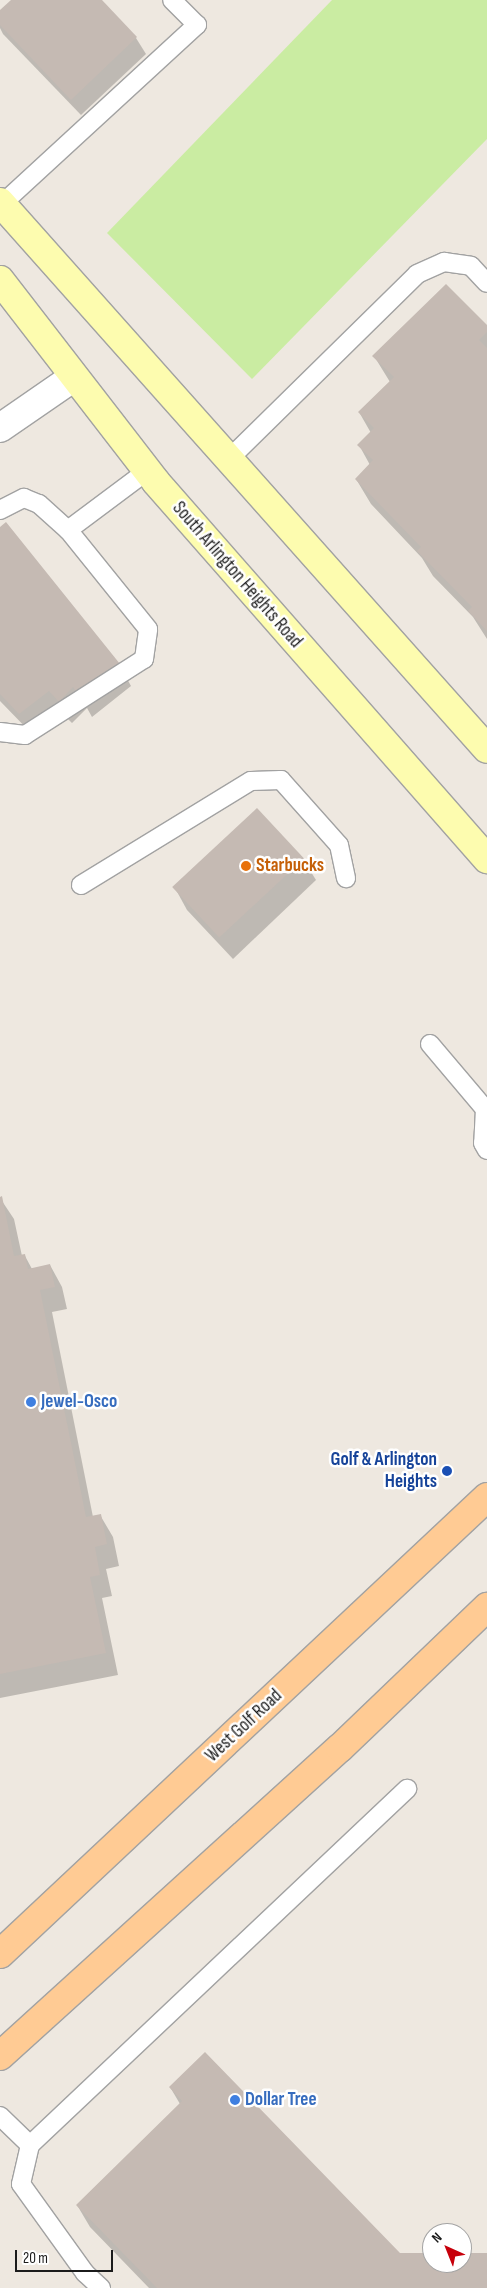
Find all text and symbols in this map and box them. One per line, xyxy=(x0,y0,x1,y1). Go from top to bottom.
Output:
street label: South Arlington Heights Road xyxy=(167,497,307,653)
place label: Starbucks xyxy=(256,855,324,877)
marker: Starbucks xyxy=(240,860,252,872)
place label: Jewel-Osco xyxy=(41,1391,117,1413)
marker: Jewel-Osco xyxy=(25,1396,37,1408)
place label: Golf & Arlington Heights xyxy=(331,1449,437,1493)
marker: Golf & Arlington Heights xyxy=(441,1465,453,1477)
street label: West Golf Road xyxy=(201,1685,287,1767)
place label: Dollar Tree xyxy=(245,2089,317,2111)
marker: Dollar Tree xyxy=(229,2094,241,2106)
north arrow xyxy=(422,2223,472,2273)
text: N xyxy=(428,2229,446,2246)
scale bar xyxy=(18,2240,115,2272)
text: 20 m xyxy=(23,2249,48,2268)

